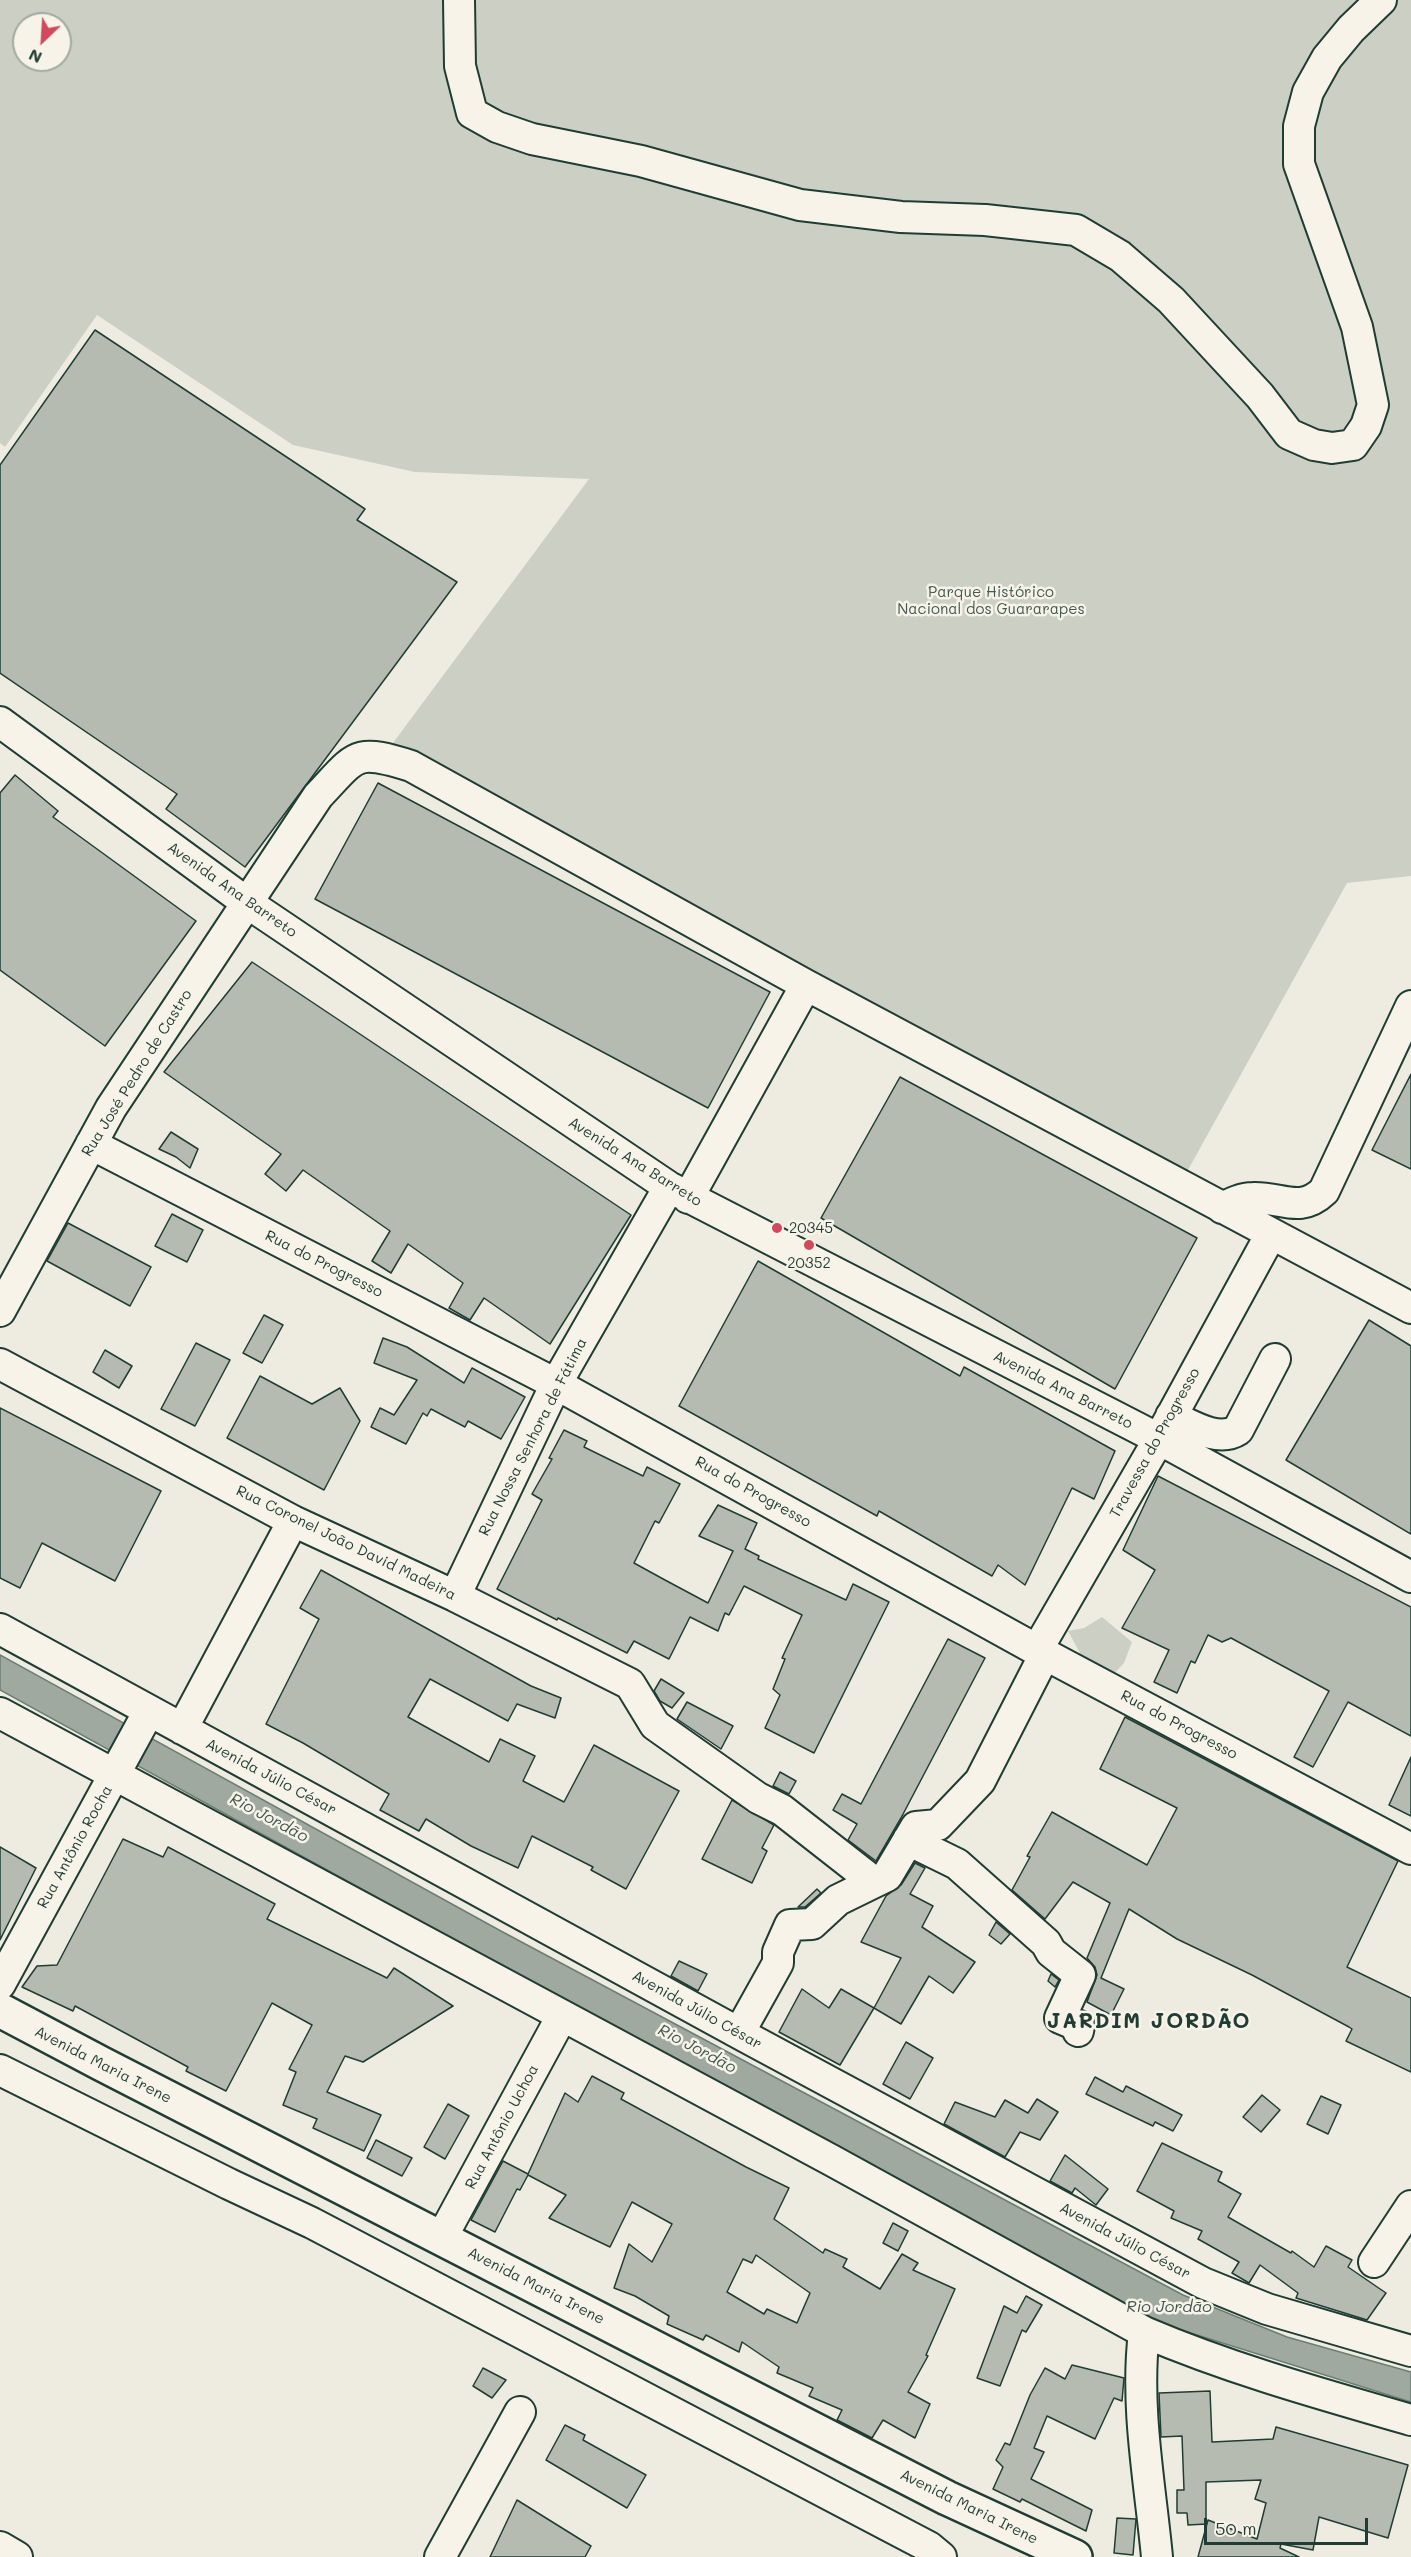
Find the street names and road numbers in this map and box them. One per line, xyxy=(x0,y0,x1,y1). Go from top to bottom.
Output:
street label: Avenida Ana Barreto xyxy=(164,838,300,942)
street label: Rua José Pedro de Castro xyxy=(78,986,196,1160)
street label: Avenida Ana Barreto xyxy=(565,1114,705,1210)
street label: Rua do Progresso xyxy=(262,1227,386,1301)
street label: Rua Nossa Senhora de Fátima xyxy=(475,1335,591,1539)
street label: Avenida Ana Barreto xyxy=(990,1347,1136,1433)
street label: Travessa do Progresso xyxy=(1106,1365,1204,1521)
street label: Rua do Progresso xyxy=(692,1453,814,1531)
street label: Rua Coronel João David Madeira xyxy=(233,1482,459,1604)
street label: Rua do Progresso xyxy=(1117,1687,1241,1763)
street label: Avenida Júlio César xyxy=(202,1735,340,1819)
street label: Rua Antônio Rocha xyxy=(34,1782,116,1912)
street label: Avenida Júlio César xyxy=(629,1967,765,2053)
street label: Avenida Maria Irene xyxy=(32,2023,174,2107)
street label: Rua Antônio Uchoa xyxy=(462,2062,542,2192)
street label: Avenida Júlio César xyxy=(1056,2199,1194,2283)
street label: Avenida Maria Irene xyxy=(465,2244,607,2328)
street label: Avenida Maria Irene xyxy=(897,2466,1041,2548)

